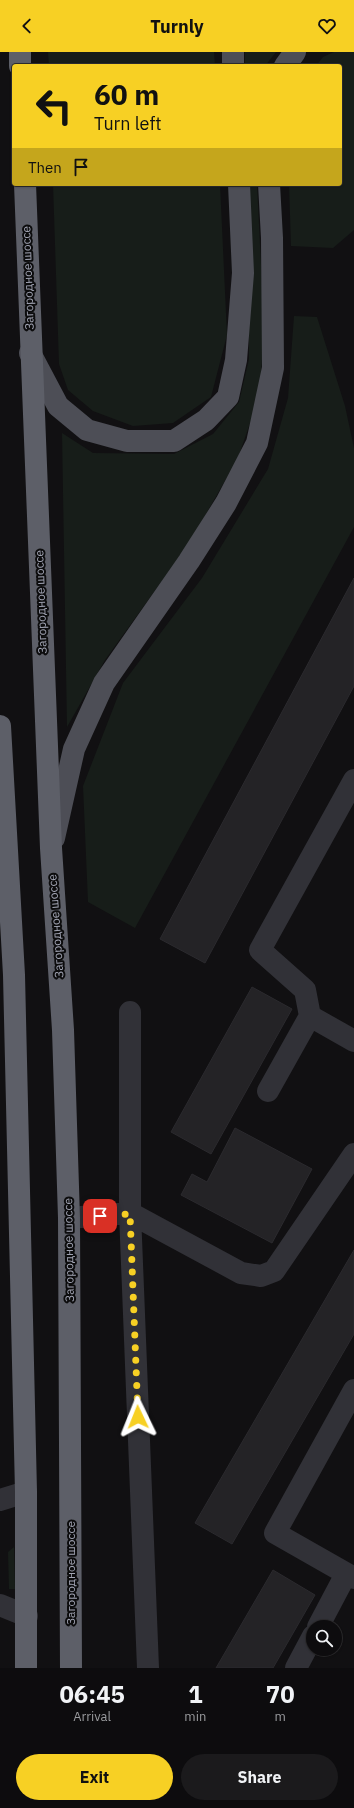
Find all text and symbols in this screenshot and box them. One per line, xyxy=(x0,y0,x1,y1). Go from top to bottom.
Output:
icon: back xyxy=(16,15,38,37)
text: Turnly xyxy=(150,15,204,38)
icon: heart xyxy=(316,15,338,37)
text: 60 m xyxy=(94,76,159,113)
icon: left xyxy=(28,80,80,132)
text: Turn left xyxy=(94,112,162,135)
icon: arrive xyxy=(70,156,92,178)
text: Then xyxy=(28,158,62,177)
street label: Загородное шоссе xyxy=(18,225,37,330)
street label: Загородное шоссе xyxy=(31,549,50,654)
street label: Загородное шоссе xyxy=(44,873,67,978)
street label: Загородное шоссе xyxy=(60,1197,77,1302)
pin xyxy=(83,1199,117,1233)
icon: arrive xyxy=(89,1205,111,1227)
position arrow xyxy=(117,1396,159,1438)
street label: Загородное шоссе xyxy=(63,1521,78,1625)
map controls xyxy=(306,1620,342,1656)
button: search xyxy=(306,1620,342,1656)
text: 06:45 xyxy=(59,1678,125,1710)
text: 1 xyxy=(188,1678,203,1710)
text: 70 xyxy=(266,1678,295,1710)
text: Arrival xyxy=(73,1708,111,1725)
text: min xyxy=(184,1708,206,1725)
text: m xyxy=(274,1708,286,1725)
button: Exit xyxy=(16,1754,173,1800)
button: Share xyxy=(181,1754,338,1800)

